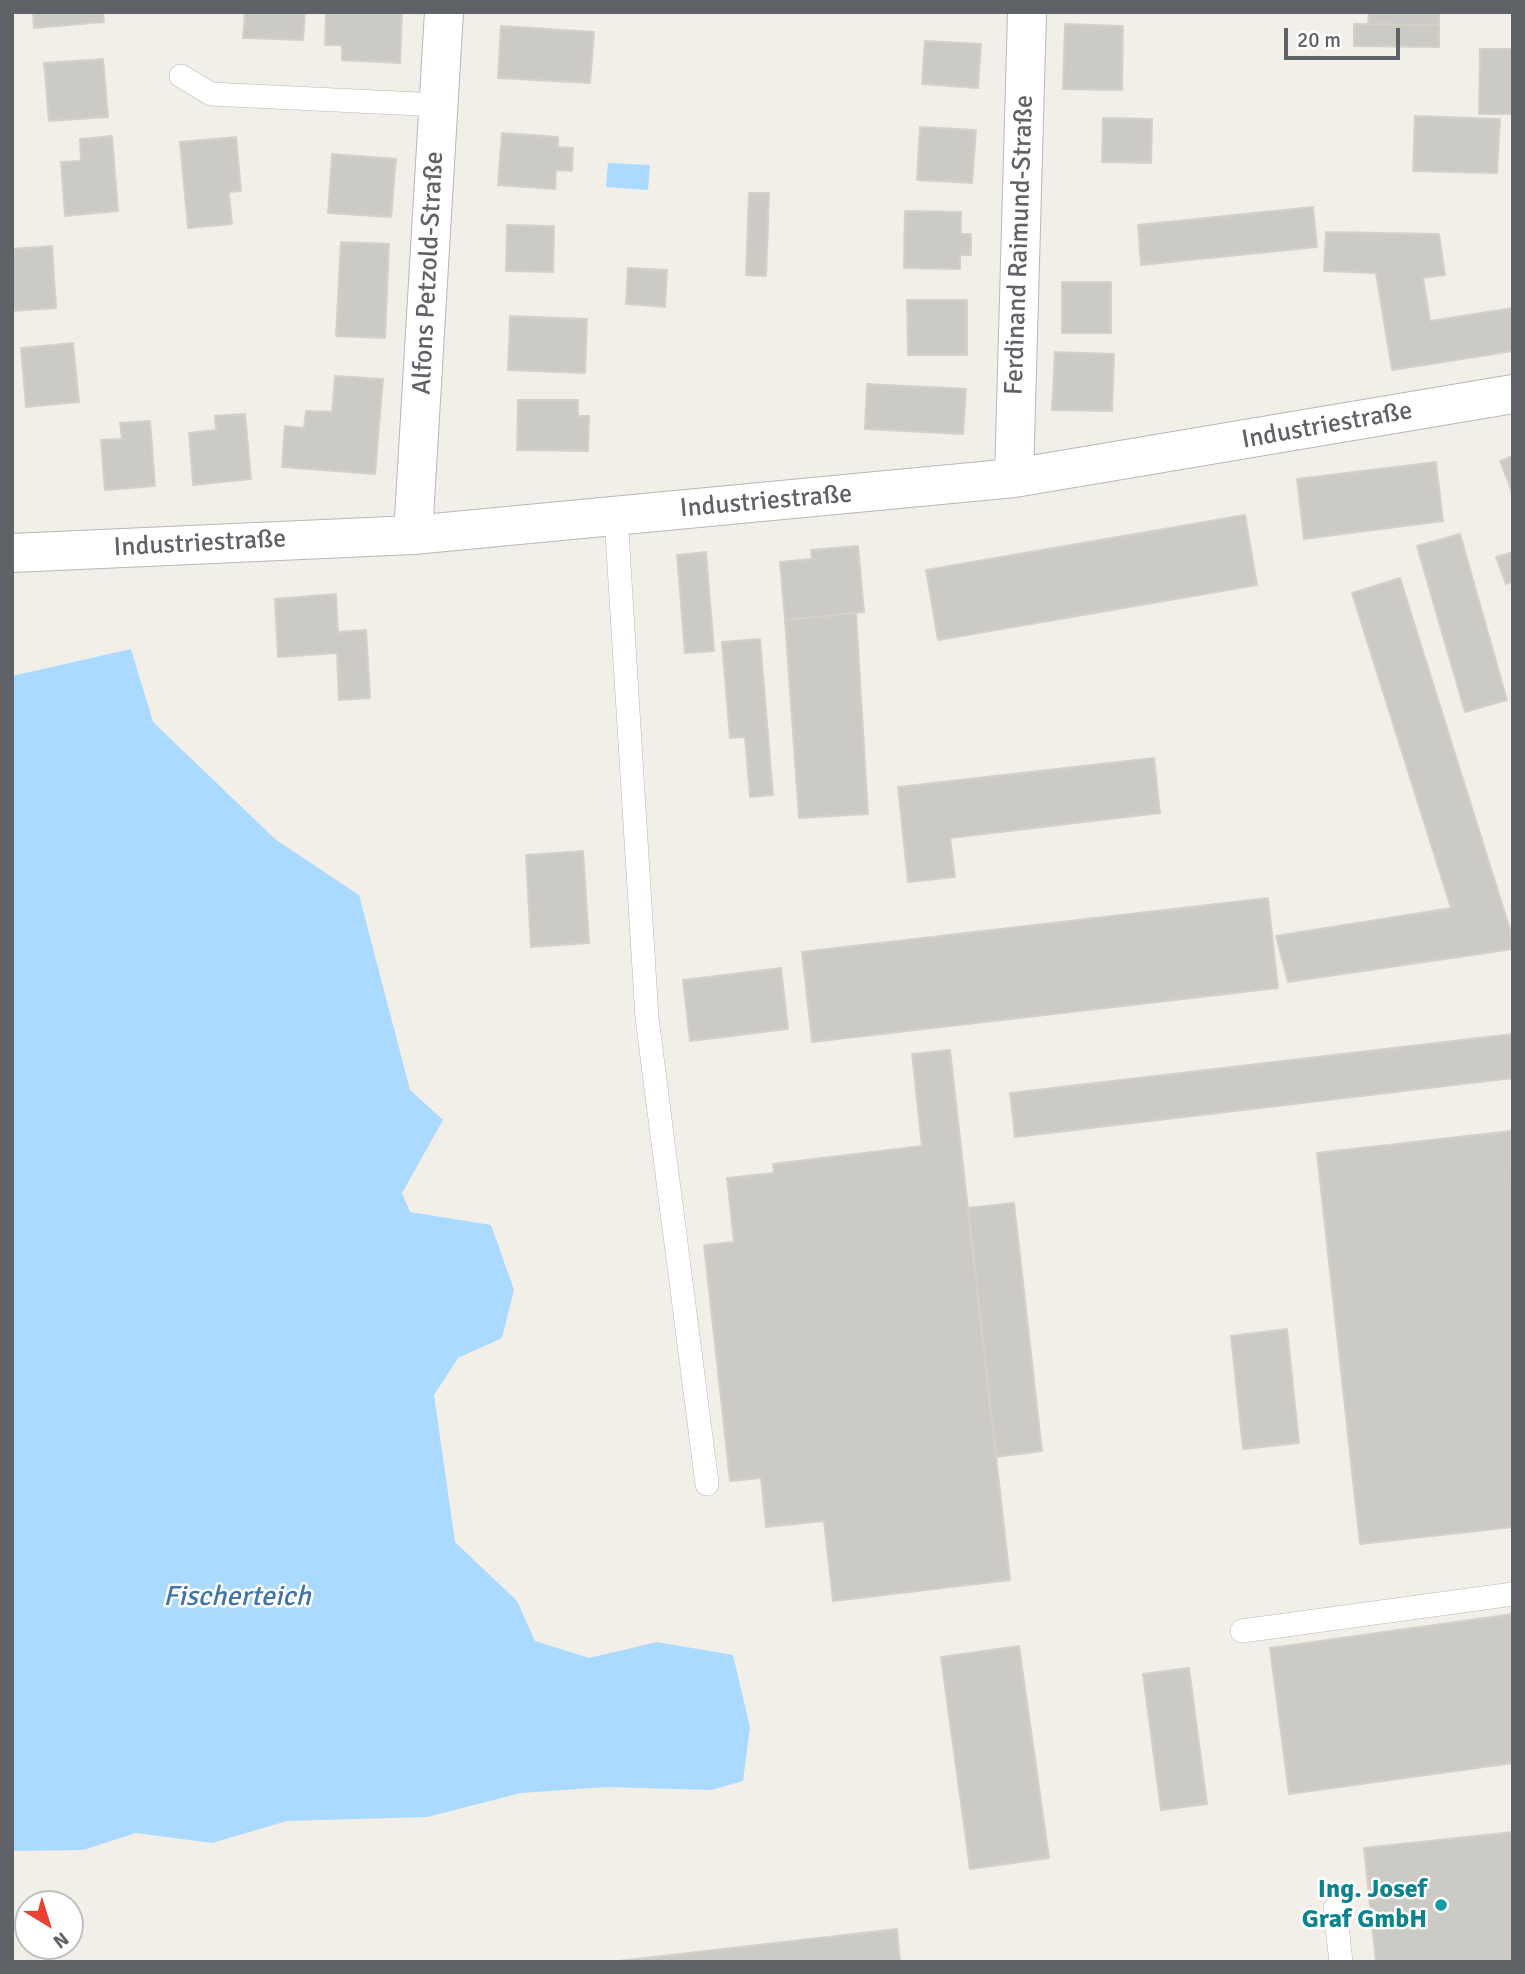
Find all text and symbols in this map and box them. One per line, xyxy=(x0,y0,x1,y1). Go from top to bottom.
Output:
scale bar xyxy=(1287,14,1402,58)
text: 20 m xyxy=(1297,27,1341,53)
street label: Ferdinand Raimund-Straße xyxy=(999,95,1041,395)
street label: Alfons Petzold-Straße xyxy=(407,151,451,395)
street label: Industriestraße xyxy=(1239,396,1415,456)
street label: Industriestraße xyxy=(679,479,853,525)
street label: Industriestraße xyxy=(113,524,287,564)
water label: Fischerteich xyxy=(163,1581,311,1615)
place label: Ing. Josef Graf GmbH xyxy=(1302,1874,1427,1936)
north arrow xyxy=(14,1890,84,1960)
marker: Ing. Josef Graf GmbH xyxy=(1433,1897,1449,1913)
text: N xyxy=(48,1926,73,1953)

